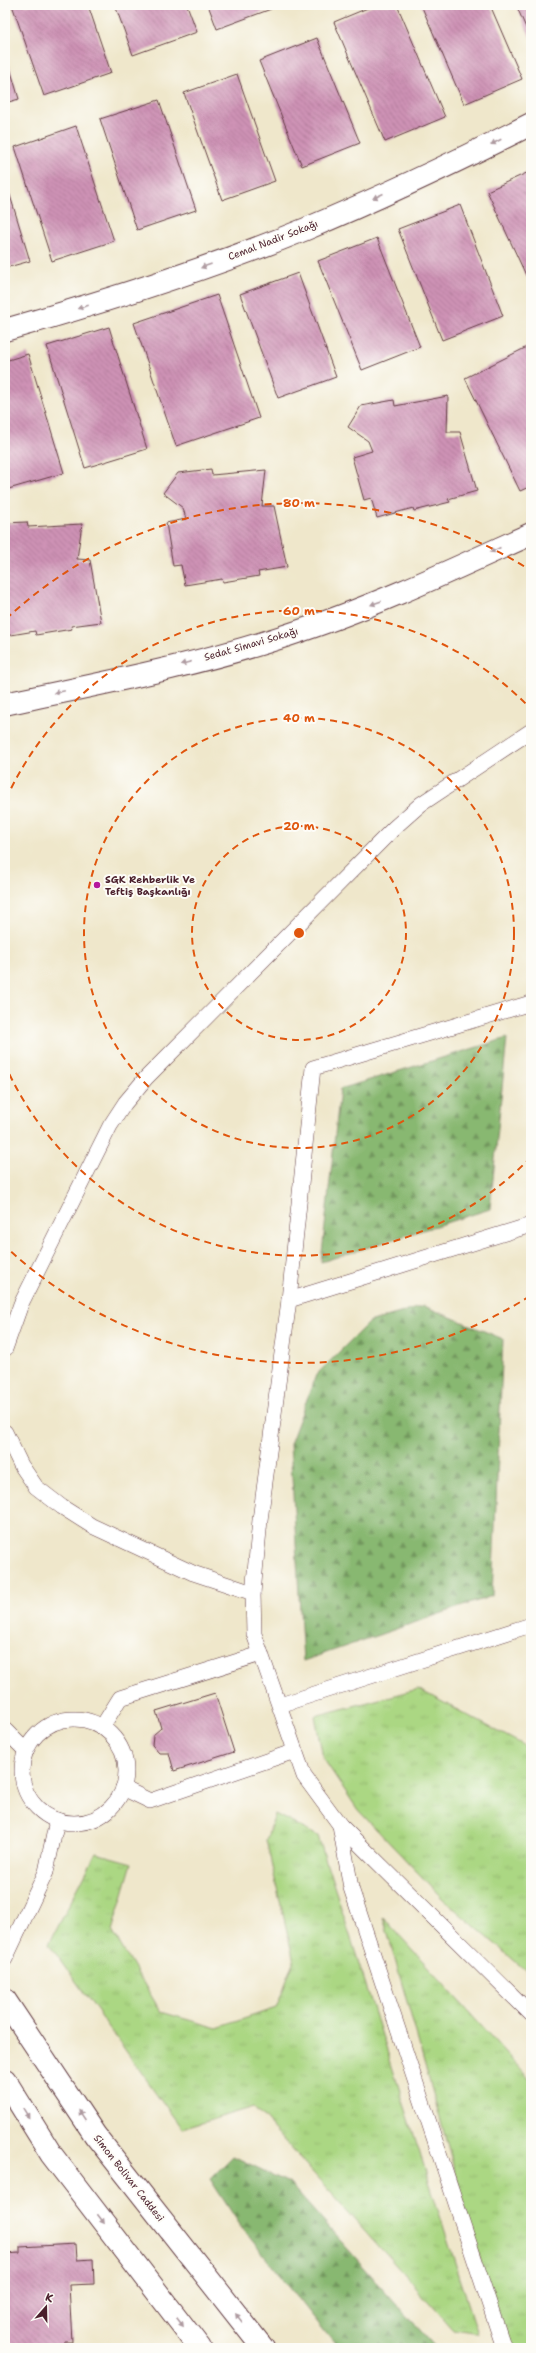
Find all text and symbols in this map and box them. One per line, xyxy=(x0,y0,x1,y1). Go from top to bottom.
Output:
one-way arrow xyxy=(490,139,502,145)
one-way arrow xyxy=(373,193,384,199)
street label: Cemal Nadir Sokağı xyxy=(226,217,320,263)
one-way arrow xyxy=(199,263,211,269)
one-way arrow xyxy=(76,304,88,310)
text: 80 m xyxy=(283,495,315,511)
one-way arrow xyxy=(490,547,501,553)
one-way arrow xyxy=(370,600,382,606)
text: 60 m xyxy=(283,603,315,619)
street label: Sedat Simavi Sokağı xyxy=(202,624,300,664)
one-way arrow xyxy=(180,660,192,666)
one-way arrow xyxy=(53,690,65,696)
text: 40 m xyxy=(283,710,315,726)
text: 20 m xyxy=(283,818,315,834)
place label: SGK Rehberlik Ve Teftiş Başkanlığı xyxy=(105,873,195,898)
marker: SGK Rehberlik Ve Teftiş Başkanlığı xyxy=(92,880,102,890)
centre of rings xyxy=(292,926,306,940)
one-way arrow xyxy=(22,2107,29,2119)
one-way arrow xyxy=(78,2110,86,2121)
street label: Simon Bolivar Caddesi xyxy=(91,2132,167,2224)
one-way arrow xyxy=(97,2213,105,2224)
north arrow xyxy=(26,2287,66,2327)
text: K xyxy=(43,2290,56,2307)
one-way arrow xyxy=(234,2312,243,2323)
one-way arrow xyxy=(176,2316,184,2327)

